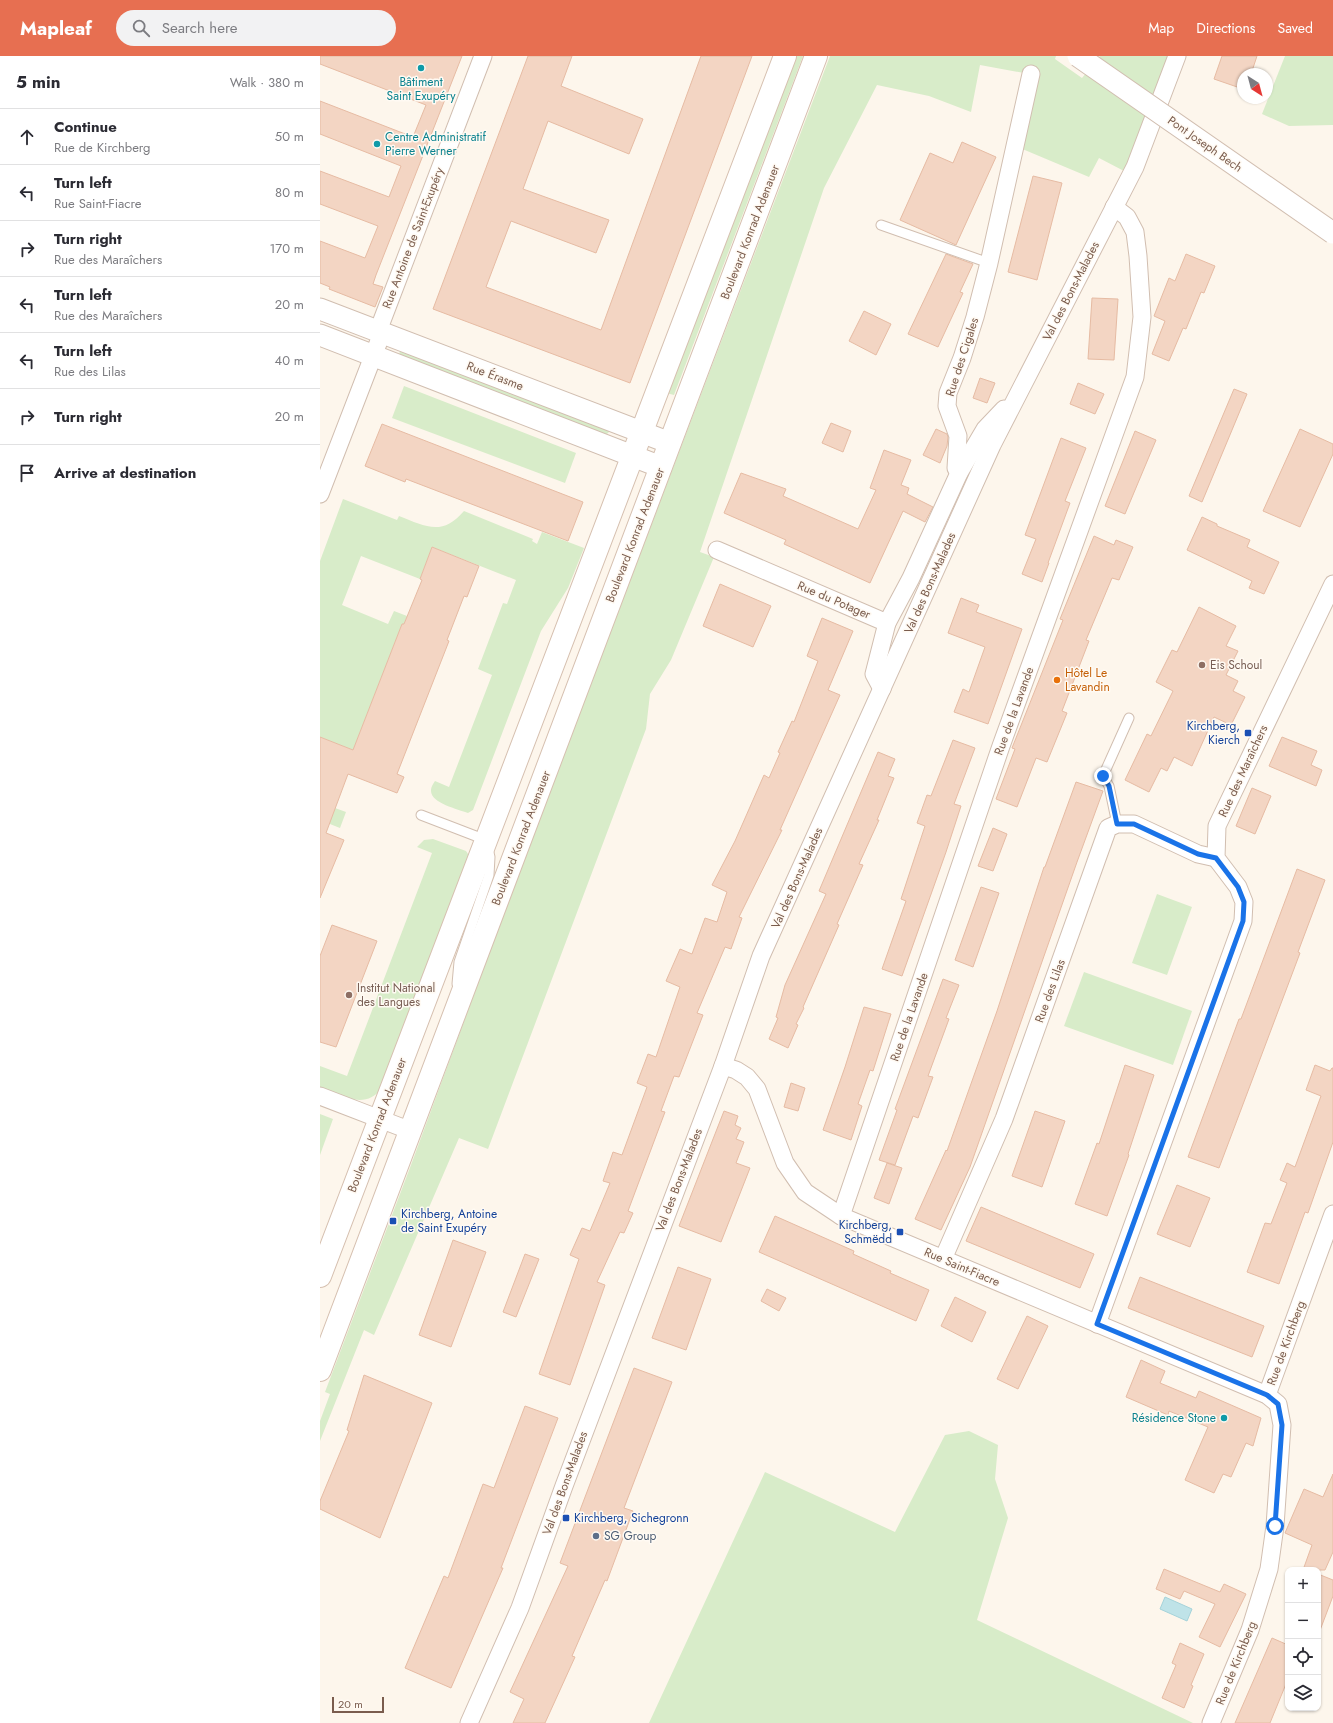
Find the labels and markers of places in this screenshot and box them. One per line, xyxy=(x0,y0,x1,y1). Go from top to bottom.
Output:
marker: Bâtiment Saint Exupéry xyxy=(416,63,426,73)
place label: Bâtiment Saint Exupéry xyxy=(387,73,456,105)
place label: Centre Administratif Pierre Werner xyxy=(385,128,487,160)
marker: Centre Administratif Pierre Werner xyxy=(372,139,382,149)
place label: Eis Schoul xyxy=(1210,656,1262,674)
marker: Eis Schoul xyxy=(1197,660,1207,670)
place label: Hôtel Le Lavandin xyxy=(1065,664,1110,696)
marker: Hôtel Le Lavandin xyxy=(1052,675,1062,685)
place label: Kirchberg, Kierch xyxy=(1187,717,1240,749)
marker: Kirchberg, Kierch xyxy=(1243,728,1253,738)
place label: Institut National des Langues xyxy=(357,979,435,1011)
marker: Institut National des Langues xyxy=(344,990,354,1000)
place label: Kirchberg, Antoine de Saint Exupéry xyxy=(401,1205,497,1237)
marker: Kirchberg, Antoine de Saint Exupéry xyxy=(388,1216,398,1226)
place label: Kirchberg, Schmëdd xyxy=(839,1216,892,1248)
marker: Kirchberg, Schmëdd xyxy=(895,1227,905,1237)
place label: Résidence Stone xyxy=(1132,1409,1216,1427)
marker: Résidence Stone xyxy=(1219,1413,1229,1423)
place label: Kirchberg, Sichegronn xyxy=(574,1509,689,1527)
marker: Kirchberg, Sichegronn xyxy=(561,1513,571,1523)
place label: SG Group xyxy=(604,1527,657,1545)
marker: SG Group xyxy=(591,1531,601,1541)

